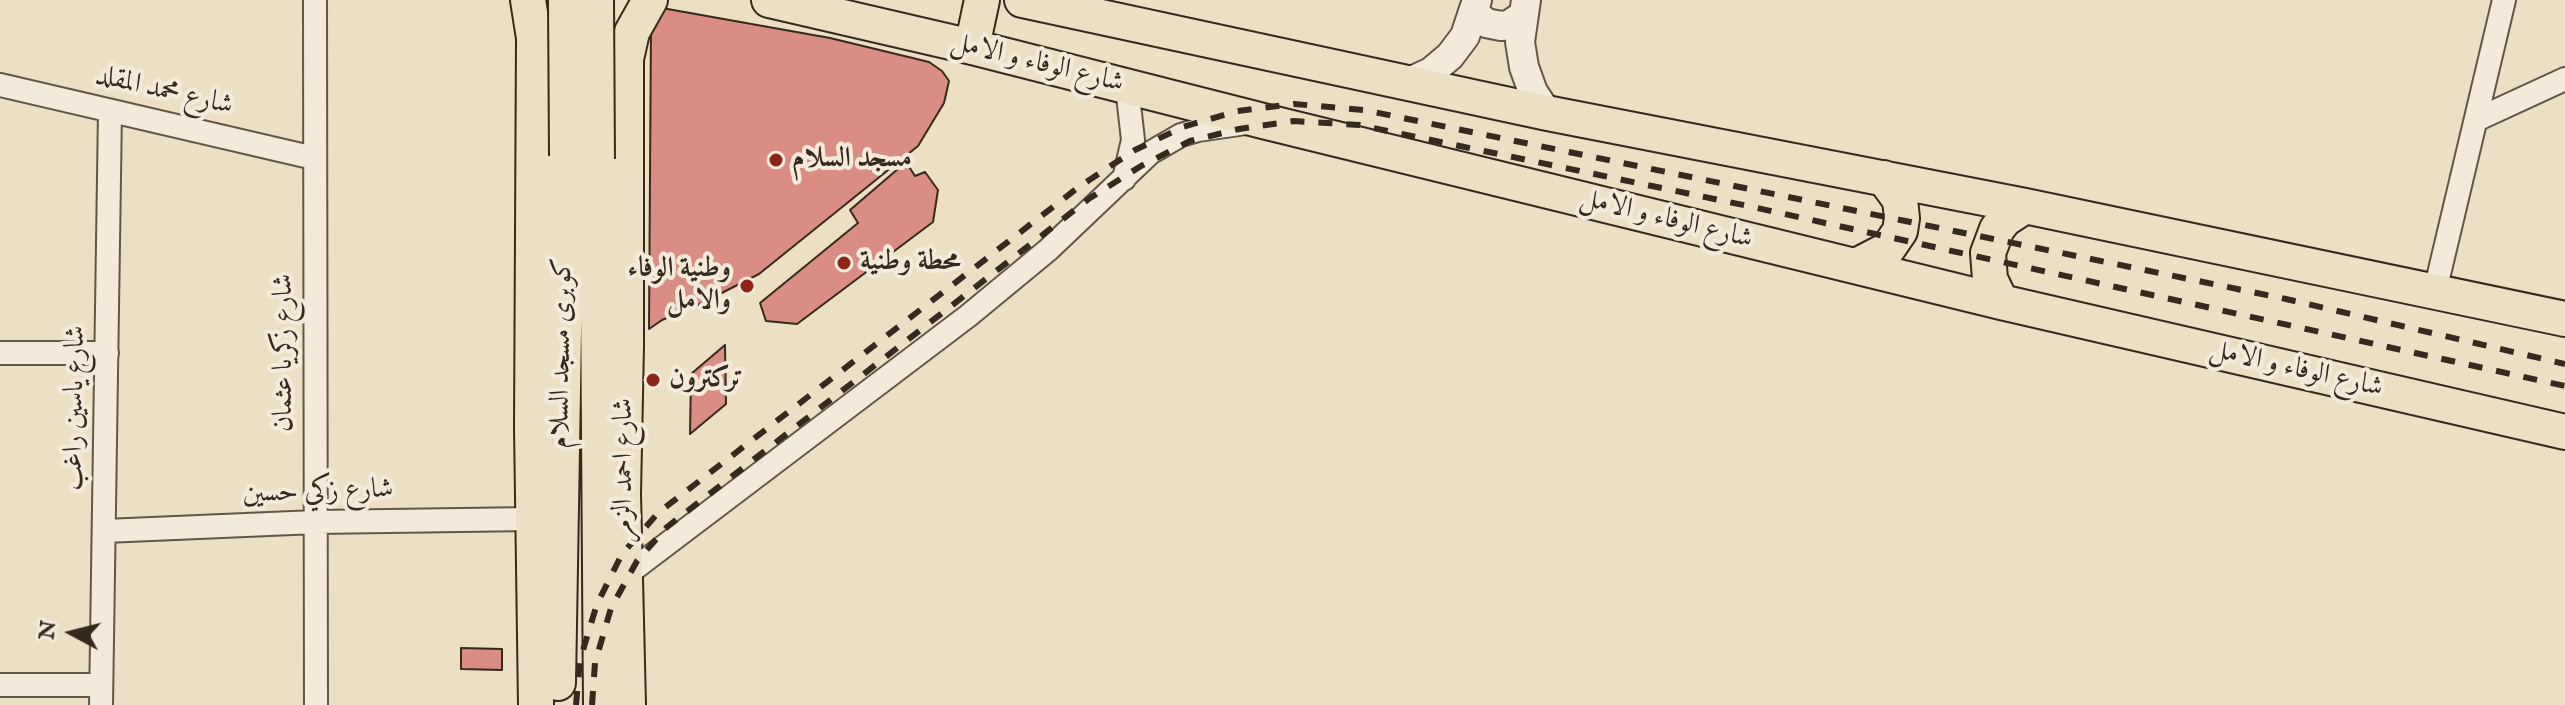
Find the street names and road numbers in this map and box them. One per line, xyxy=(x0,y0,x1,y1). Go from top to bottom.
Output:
street label: شارع الوفاء و الامل xyxy=(947,26,1127,102)
street label: شارع محمد المقلد xyxy=(92,60,236,124)
street label: شارع الوفاء و الامل xyxy=(1576,182,1756,258)
street label: كوبرى مسجد السلام xyxy=(545,257,581,449)
street label: شارع زكريا عثمان xyxy=(268,274,302,432)
street label: شارع ياسين راغب xyxy=(58,325,94,491)
street label: شارع الوفاء و الامل xyxy=(2206,334,2386,406)
street label: شارع احمد الزمر xyxy=(608,398,642,542)
street label: شارع زكي حسين xyxy=(242,474,394,512)

